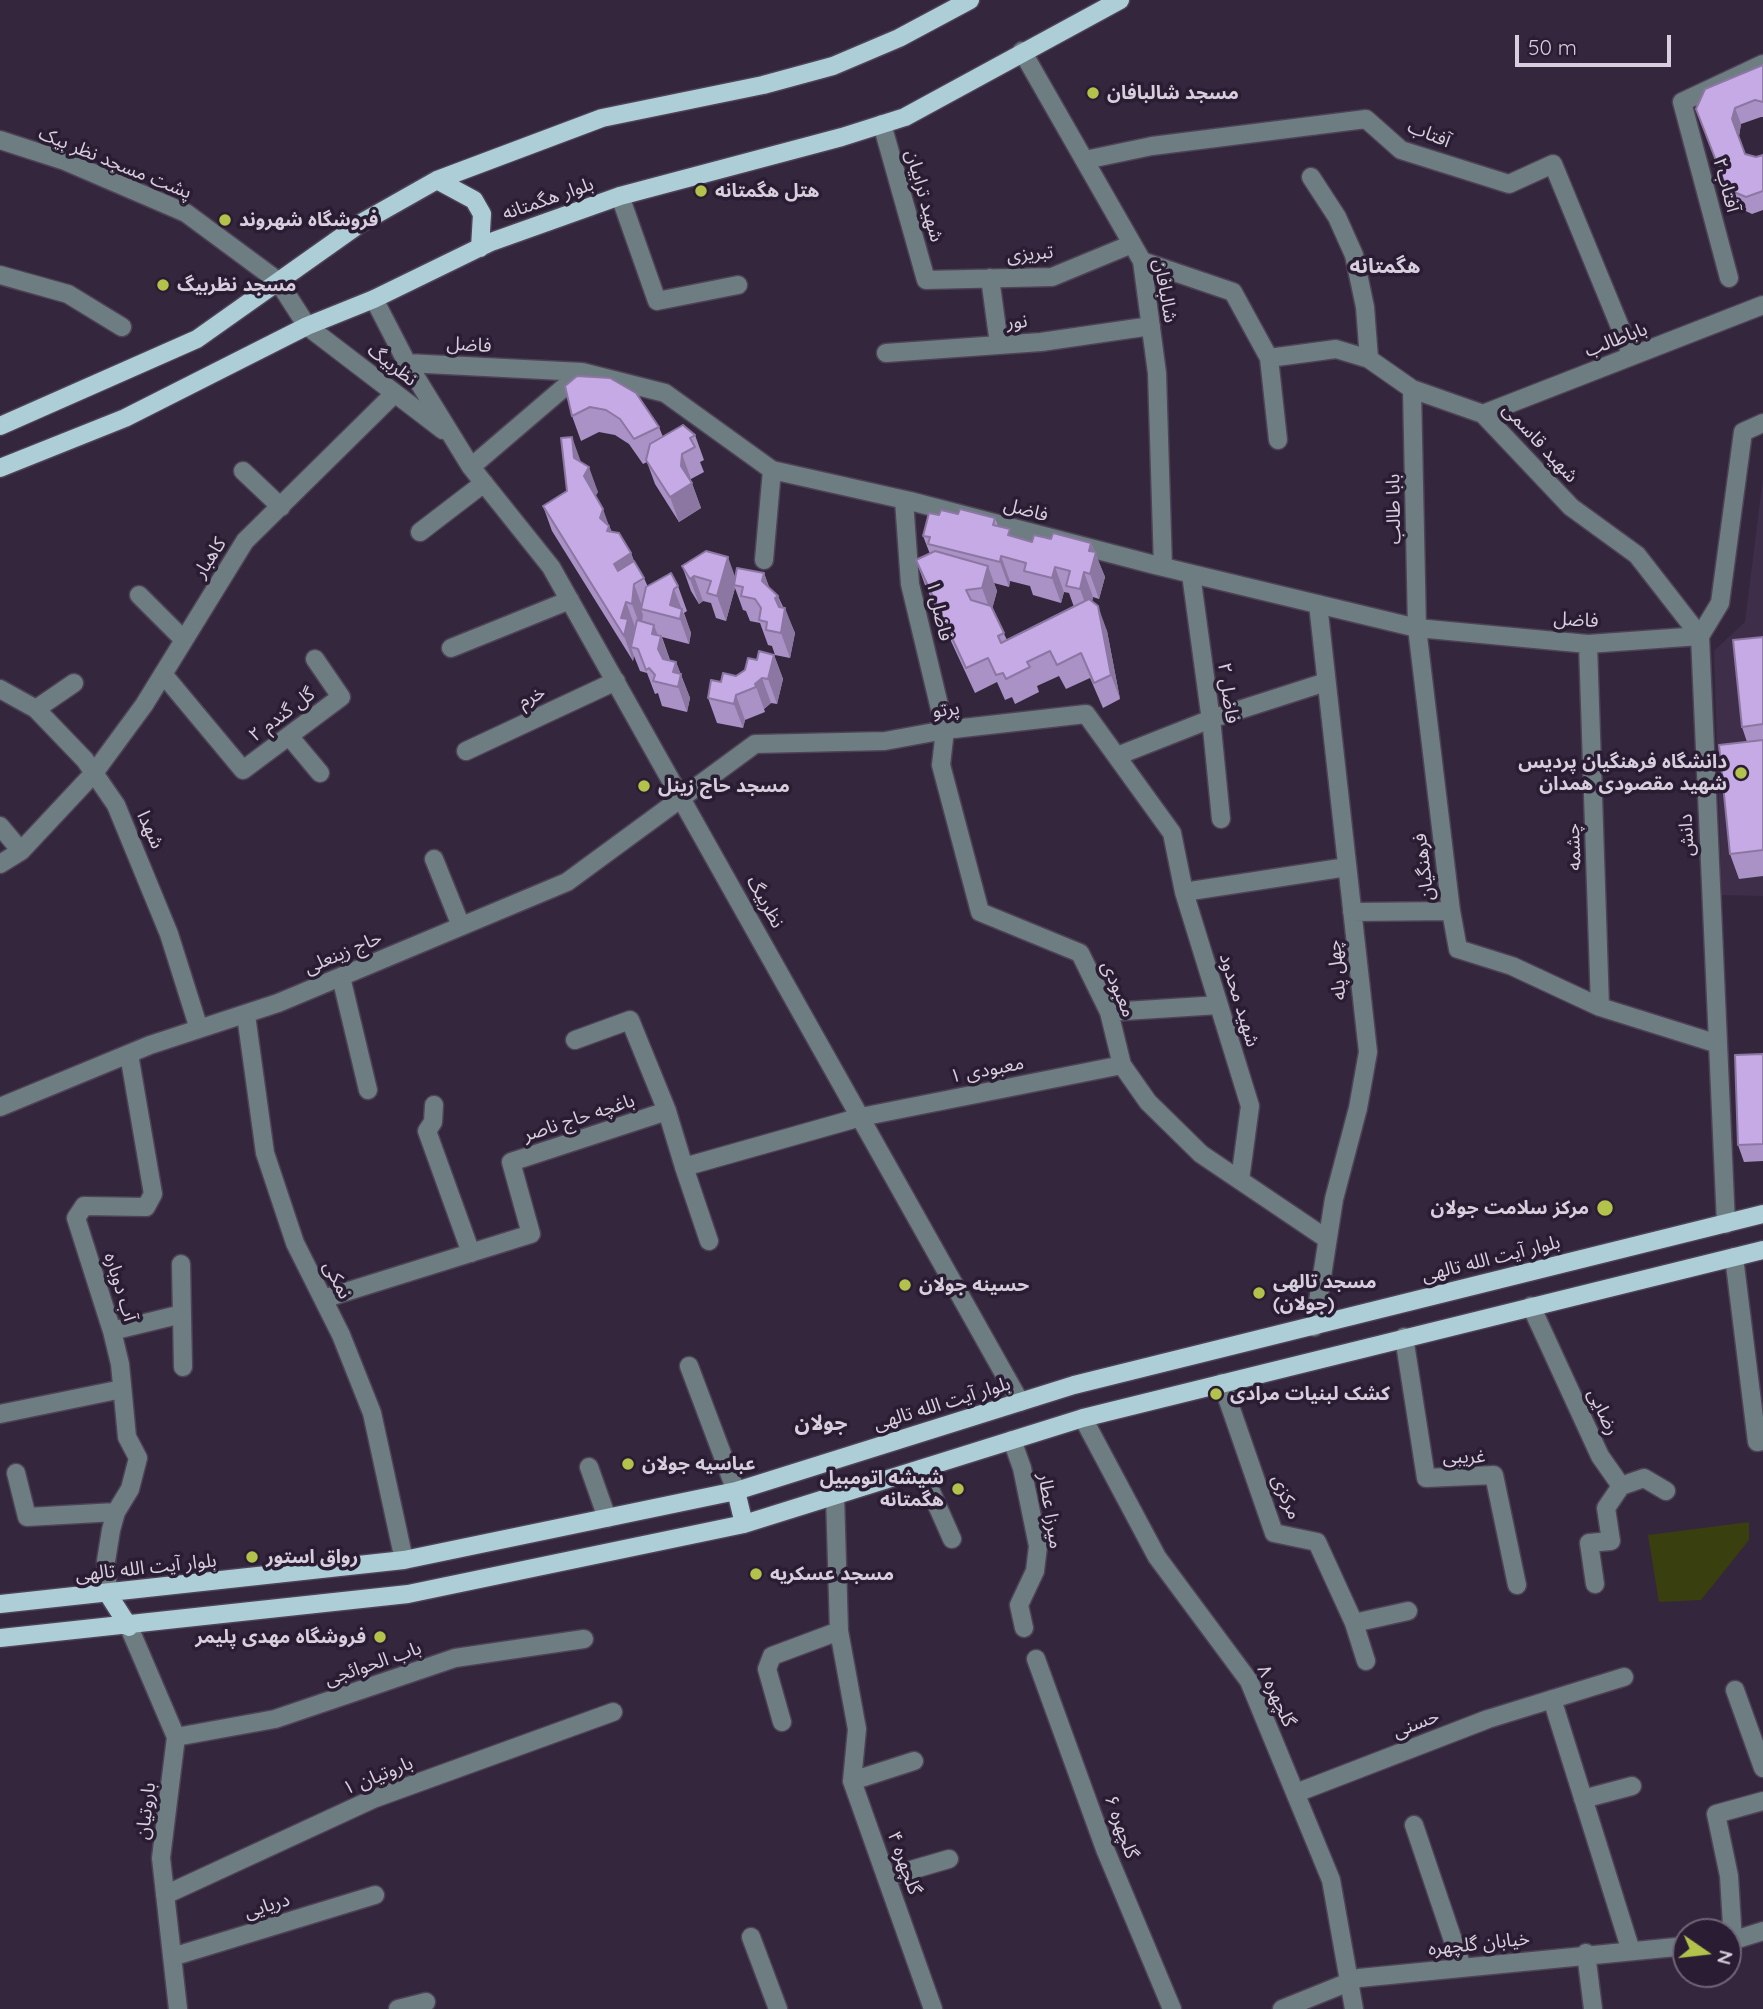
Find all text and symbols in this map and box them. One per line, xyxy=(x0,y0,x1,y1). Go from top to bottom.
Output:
scale bar xyxy=(1518,21,1674,65)
text: 50 m xyxy=(1528,34,1577,60)
place label: مسجد شالبافان xyxy=(1107,82,1239,104)
marker: مسجد شالبافان xyxy=(1085,85,1101,101)
street label: آفتاب xyxy=(1404,115,1454,153)
street label: پشت مسجد نظر بیک xyxy=(35,122,195,204)
street label: شهید ترابیان xyxy=(900,147,948,245)
street label: آفتاب۲ xyxy=(1708,155,1744,215)
street label: بلوار هگمتانه xyxy=(499,173,597,225)
place label: هتل هگمتانه xyxy=(715,180,819,202)
marker: هتل هگمتانه xyxy=(693,183,709,199)
place label: فروشگاه شهروند xyxy=(239,209,378,231)
marker: فروشگاه شهروند xyxy=(217,212,233,228)
street label: تبریزی xyxy=(1006,241,1054,267)
district label: هگمتانه xyxy=(1350,254,1420,280)
street label: شالبافان xyxy=(1148,257,1182,325)
place label: مسجد نظربیگ xyxy=(177,274,296,296)
marker: مسجد نظربیگ xyxy=(155,277,171,293)
street label: نور xyxy=(1006,310,1028,334)
street label: باباطالب xyxy=(1581,318,1651,362)
street label: فاضل xyxy=(446,332,492,358)
street label: نظربیگ xyxy=(363,339,421,391)
street label: شهید قاسمی xyxy=(1497,398,1583,488)
street label: بابا طالب xyxy=(1382,474,1406,544)
street label: فاضل xyxy=(1001,493,1051,527)
street label: کاهبار xyxy=(189,534,231,582)
street label: فاضل ۱ xyxy=(921,579,957,643)
street label: فاضل xyxy=(1553,607,1599,633)
street label: فاضل ۲ xyxy=(1212,661,1244,725)
street label: خرم xyxy=(515,681,549,713)
street label: گل گندم ۲ xyxy=(245,683,319,747)
street label: پرتو xyxy=(931,697,961,723)
place label: دانشگاه فرهنگیان پردیس شهید مقصودی همدان xyxy=(1518,751,1727,795)
marker: دانشگاه فرهنگیان پردیس شهید مقصودی همدان xyxy=(1733,765,1749,781)
place label: مسجد حاج زینل xyxy=(658,775,790,797)
marker: مسجد حاج زینل xyxy=(636,778,652,794)
street label: شهدا xyxy=(132,807,168,853)
street label: دانش xyxy=(1674,813,1700,857)
street label: چشمه xyxy=(1562,823,1586,871)
street label: فرهنگیان xyxy=(1409,832,1439,902)
street label: نظربیگ xyxy=(741,872,789,932)
street label: حاج زینعلی xyxy=(301,926,385,980)
street label: چهل پله xyxy=(1323,939,1351,1001)
street label: شهید محدود xyxy=(1214,950,1264,1050)
street label: معبودی xyxy=(1096,957,1140,1021)
street label: معبودی ۱ xyxy=(948,1052,1026,1088)
street label: باغچه حاج ناصر xyxy=(520,1089,638,1147)
place label: مرکز سلامت جولان xyxy=(1431,1197,1589,1219)
marker: مرکز سلامت جولان xyxy=(1595,1198,1615,1218)
street label: بلوار آیت الله تالهی xyxy=(1419,1231,1563,1287)
street label: آب دوباره xyxy=(99,1250,141,1324)
street label: نمکی xyxy=(318,1257,356,1303)
place label: مسجد تالهی (جولان) xyxy=(1273,1271,1377,1315)
place label: حسینه جولان xyxy=(919,1274,1029,1296)
marker: حسینه جولان xyxy=(897,1277,913,1293)
marker: مسجد تالهی (جولان) xyxy=(1251,1285,1267,1301)
street label: بلوار آیت الله تالهی xyxy=(871,1372,1013,1436)
place label: کشک لبنیات مرادی xyxy=(1230,1383,1390,1405)
street label: رضایی xyxy=(1582,1385,1624,1439)
marker: کشک لبنیات مرادی xyxy=(1208,1386,1224,1402)
district label: جولان xyxy=(794,1411,848,1437)
street label: غریبی xyxy=(1442,1445,1486,1469)
place label: عباسیه جولان xyxy=(642,1453,756,1475)
marker: عباسیه جولان xyxy=(620,1456,636,1472)
place label: شیشه اتومبیل هگمتانه xyxy=(820,1467,944,1511)
street label: مرکزی xyxy=(1266,1471,1306,1523)
street label: میرزا عطار xyxy=(1033,1472,1067,1550)
marker: شیشه اتومبیل هگمتانه xyxy=(950,1481,966,1497)
place label: رواق استور xyxy=(266,1546,358,1568)
street label: بلوار آیت الله تالهی xyxy=(74,1549,218,1587)
marker: رواق استور xyxy=(244,1549,260,1565)
place label: مسجد عسکریه xyxy=(770,1563,894,1585)
marker: مسجد عسکریه xyxy=(748,1566,764,1582)
place label: فروشگاه مهدی پلیمر xyxy=(195,1626,366,1648)
marker: فروشگاه مهدی پلیمر xyxy=(372,1629,388,1645)
street label: باب الحوائجی xyxy=(322,1637,424,1691)
street label: گلچهره ۸ xyxy=(1252,1661,1300,1731)
street label: حسنی xyxy=(1390,1705,1442,1743)
street label: ۱ باروتیان xyxy=(340,1752,416,1800)
street label: باروتیان xyxy=(131,1781,161,1841)
street label: گلچهره ۶ xyxy=(1099,1792,1143,1862)
street label: گلچهره ۴ xyxy=(882,1828,926,1898)
street label: دریایی xyxy=(242,1888,292,1924)
north arrow xyxy=(1672,1918,1742,1988)
street label: خیابان گلچهره xyxy=(1427,1927,1531,1961)
text: N xyxy=(1712,1948,1739,1967)

